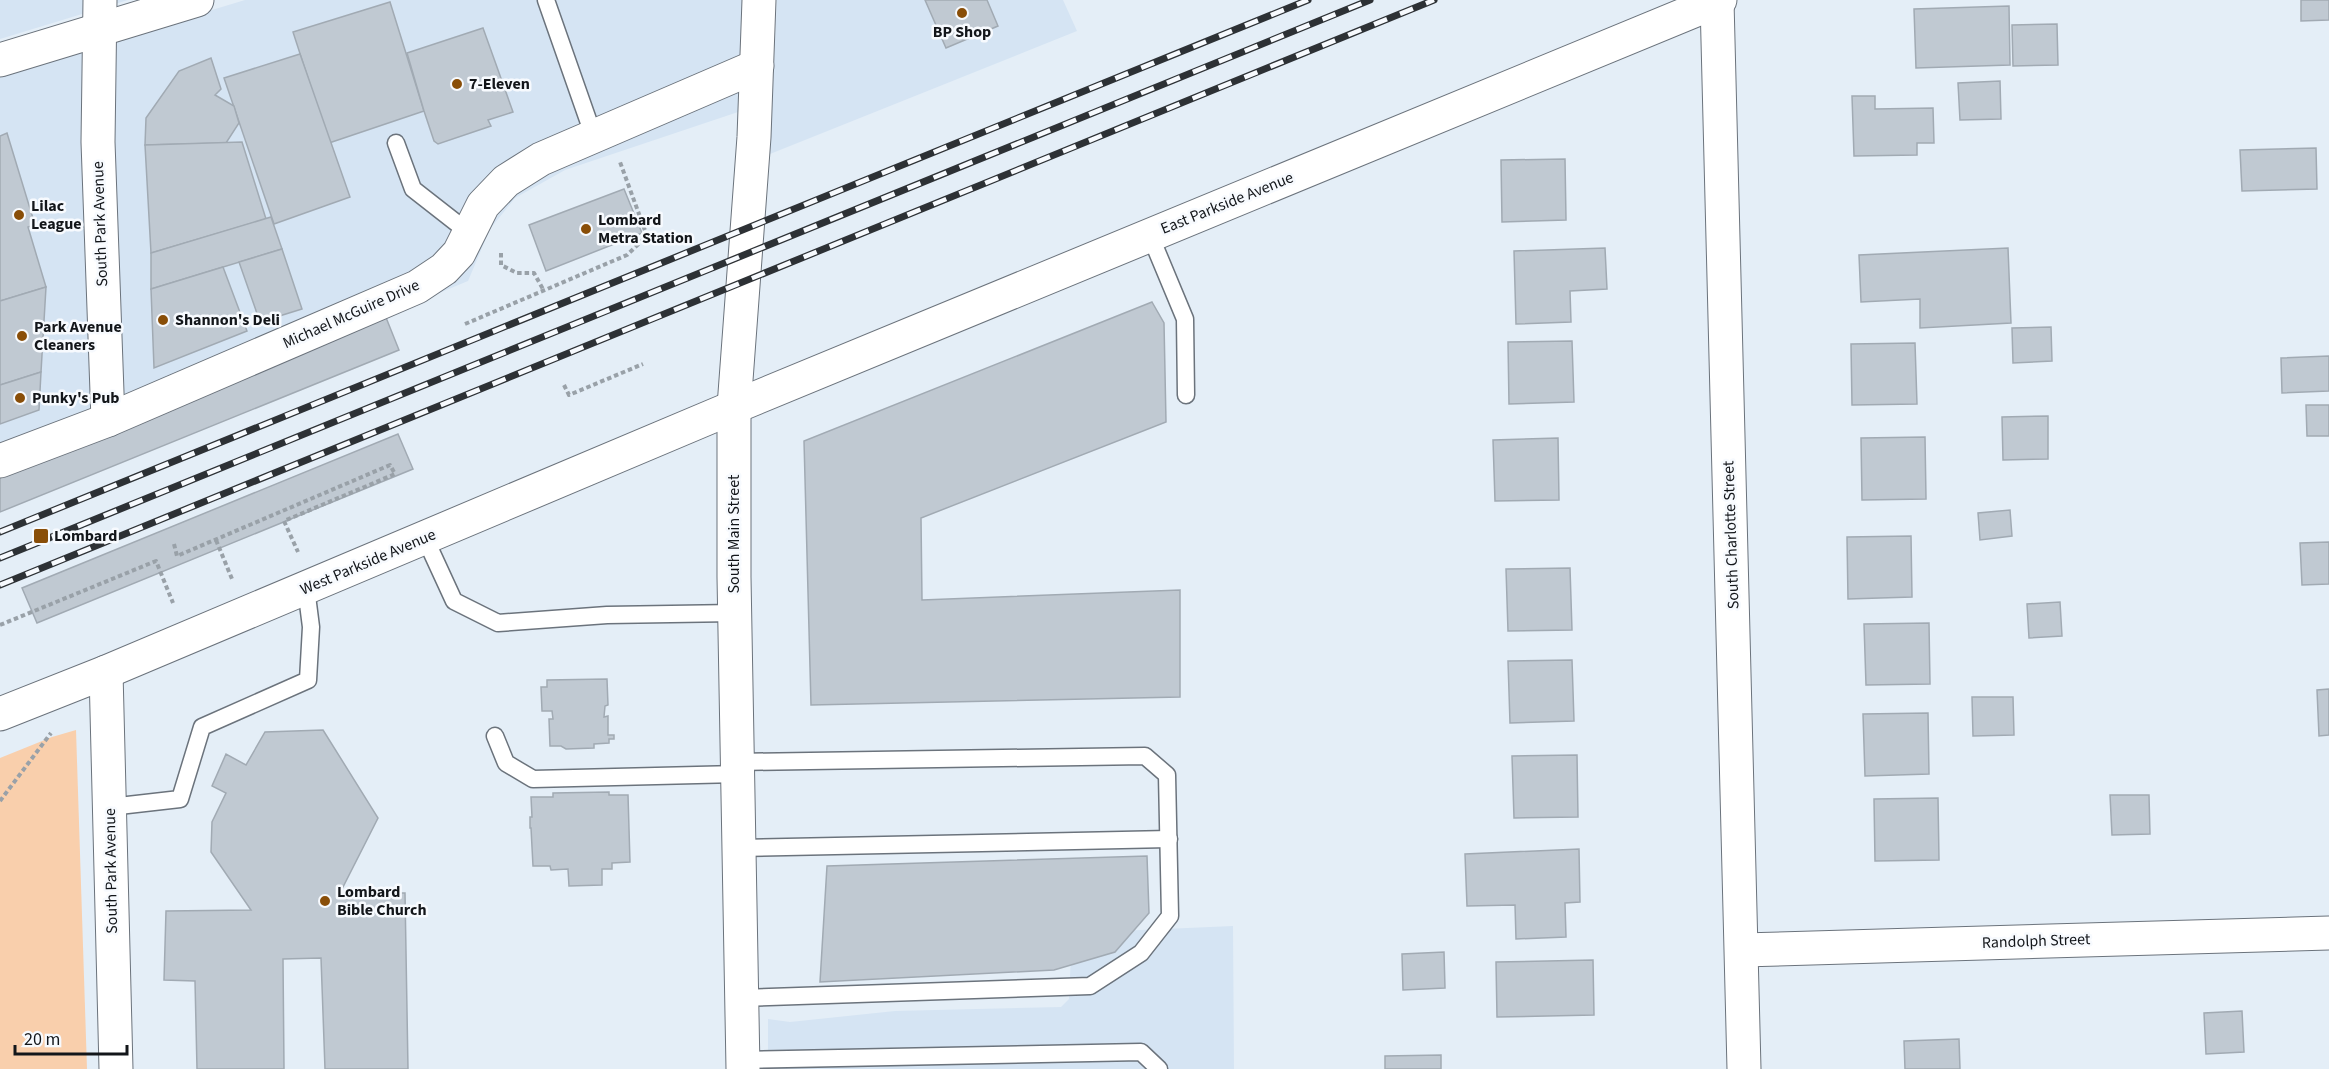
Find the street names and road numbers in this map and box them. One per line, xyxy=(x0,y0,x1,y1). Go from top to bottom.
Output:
street label: South Park Avenue xyxy=(87,161,113,287)
street label: East Parkside Avenue xyxy=(1157,166,1297,240)
street label: Michael McGuire Drive xyxy=(279,274,423,354)
street label: South Charlotte Street xyxy=(1717,460,1745,610)
street label: South Main Street xyxy=(723,474,745,593)
street label: West Parkside Avenue xyxy=(297,523,439,601)
street label: South Park Avenue xyxy=(99,808,123,934)
street label: Randolph Street xyxy=(1981,928,2091,954)

